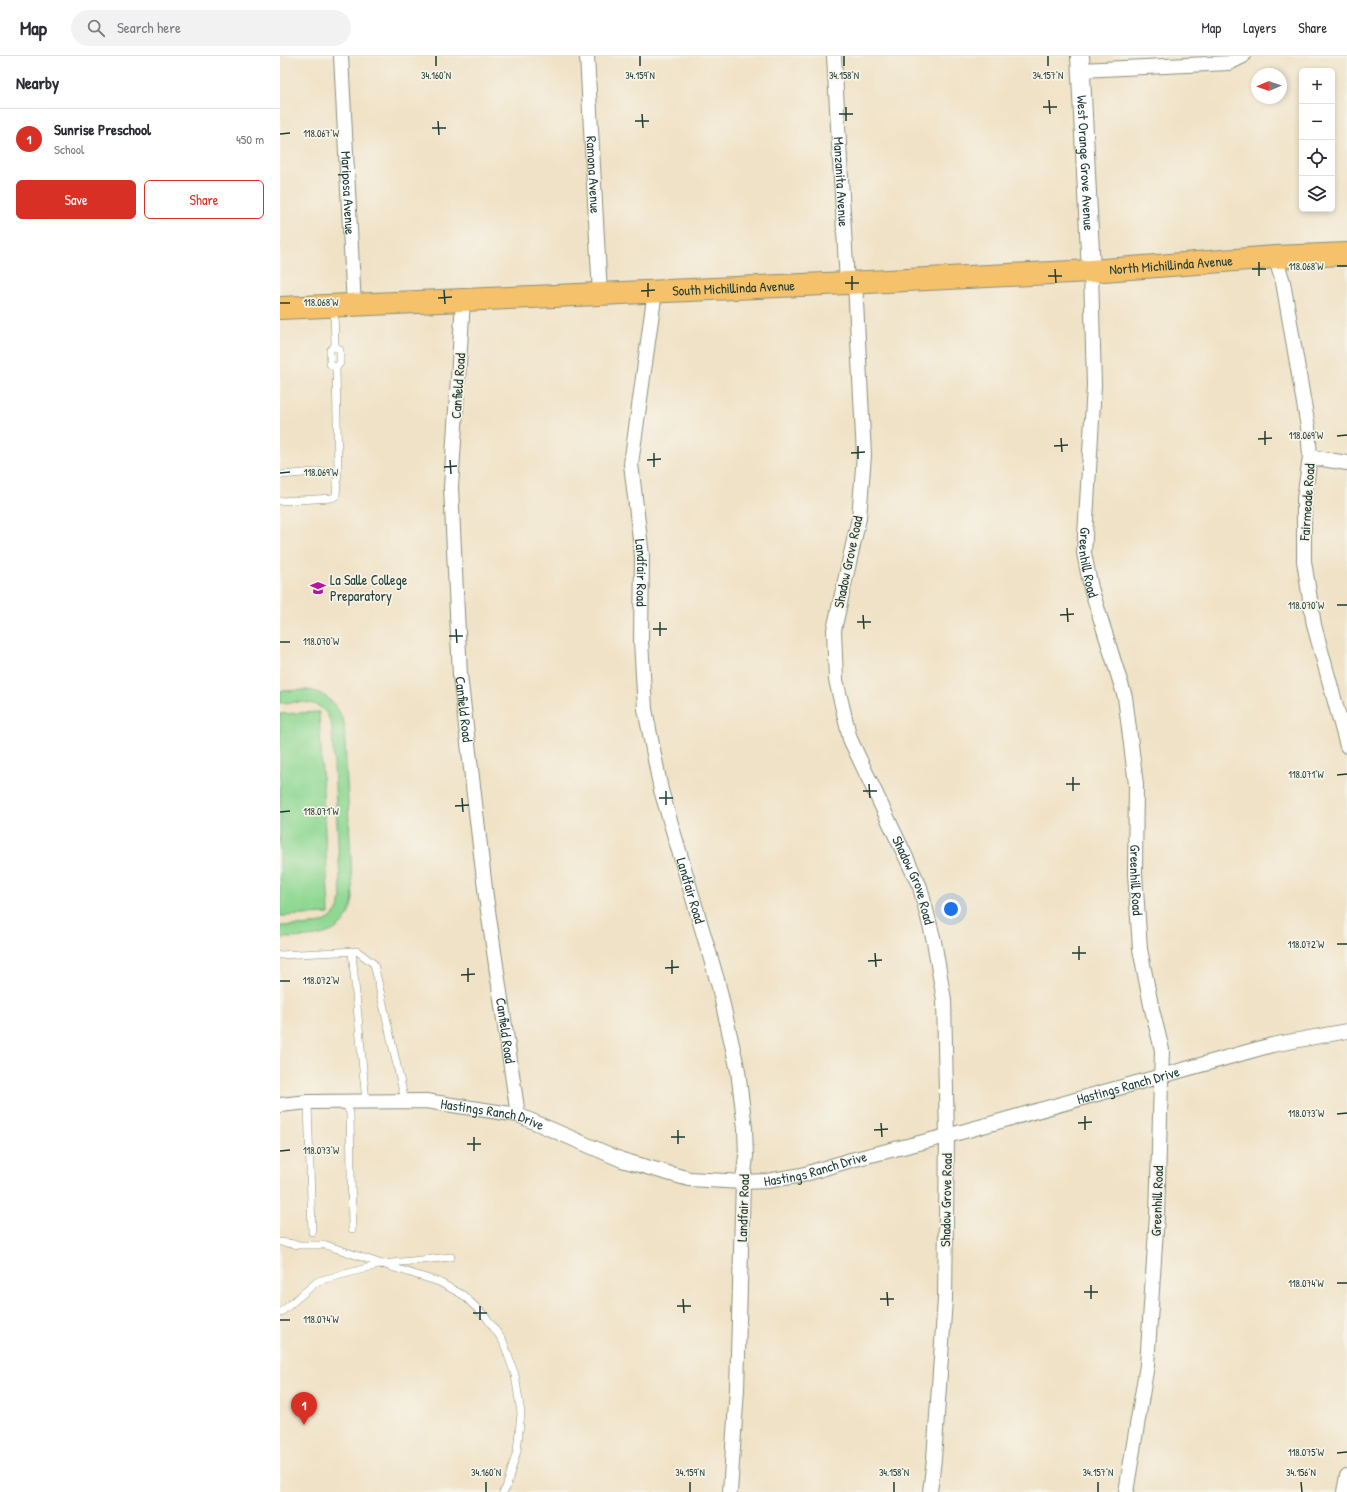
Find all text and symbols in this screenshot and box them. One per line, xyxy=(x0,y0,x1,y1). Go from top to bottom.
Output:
search box xyxy=(71,10,351,46)
text: Map xyxy=(20,15,47,41)
icon: search xyxy=(85,17,107,39)
text: Search here xyxy=(117,17,181,38)
text: Map xyxy=(1201,18,1221,37)
text: Layers xyxy=(1243,18,1276,37)
text: Share xyxy=(1298,18,1327,37)
north arrow xyxy=(1251,68,1287,104)
map controls xyxy=(1299,68,1335,212)
button: + xyxy=(1299,68,1335,104)
text: 34.160°N xyxy=(421,69,451,82)
text: 34.159°N xyxy=(625,69,655,82)
text: 34.158°N xyxy=(829,69,859,82)
text: 34.157°N xyxy=(1033,69,1063,82)
text: Nearby xyxy=(16,71,59,94)
street label: West Orange Grove Avenue xyxy=(1073,95,1099,231)
button: − xyxy=(1299,104,1335,140)
text: Sunrise Preschool xyxy=(54,119,151,140)
text: 118.067°W xyxy=(303,127,340,140)
text: 1 xyxy=(27,130,31,148)
text: 450 m xyxy=(236,130,264,148)
street label: Ramona Avenue xyxy=(582,136,606,215)
street label: Manzanita Avenue xyxy=(830,136,854,228)
text: School xyxy=(54,140,84,158)
button: locate xyxy=(1299,140,1335,176)
street label: Mariposa Avenue xyxy=(337,151,360,235)
button: layers xyxy=(1299,176,1335,212)
button: Save xyxy=(16,180,136,219)
button: Share xyxy=(144,180,264,219)
street label: North Michillinda Avenue xyxy=(1109,250,1234,279)
text: 118.068°W xyxy=(1288,260,1324,273)
street label: South Michillinda Avenue xyxy=(672,275,796,300)
text: 118.068°W xyxy=(303,296,339,309)
street label: Canfield Road xyxy=(446,352,469,420)
text: 118.069°W xyxy=(1289,429,1324,442)
street label: Fairmeade Road xyxy=(1294,462,1319,542)
text: 118.069°W xyxy=(304,466,339,479)
street label: Shadow Grove Road xyxy=(828,514,867,610)
street label: Greenhill Road xyxy=(1075,527,1104,600)
street label: Landfair Road xyxy=(631,538,652,607)
place label: La Salle College Preparatory xyxy=(330,570,408,606)
school or university icon: La Salle College Preparatory xyxy=(309,579,327,597)
text: 118.070°W xyxy=(1288,599,1325,612)
text: 118.070°W xyxy=(303,635,340,648)
street label: Canfield Road xyxy=(451,675,478,744)
text: 118.071°W xyxy=(1288,768,1324,781)
text: 118.071°W xyxy=(303,805,339,818)
street label: Shadow Grove Road xyxy=(888,833,939,927)
street label: Greenhill Road xyxy=(1126,845,1148,917)
street label: Landfair Road xyxy=(673,855,710,926)
your location xyxy=(941,899,961,919)
text: 118.072°W xyxy=(1288,938,1325,951)
text: 118.072°W xyxy=(303,974,340,987)
street label: Canfield Road xyxy=(492,996,520,1065)
street label: Hastings Ranch Drive xyxy=(1074,1061,1182,1108)
street label: Hastings Ranch Drive xyxy=(439,1093,548,1134)
text: 118.073°W xyxy=(1288,1107,1325,1120)
text: 118.073°W xyxy=(303,1144,340,1157)
street label: Hastings Ranch Drive xyxy=(762,1146,869,1190)
street label: Shadow Grove Road xyxy=(935,1152,956,1247)
street label: Greenhill Road xyxy=(1146,1165,1167,1237)
street label: Landfair Road xyxy=(732,1173,753,1242)
text: 118.074°W xyxy=(1288,1277,1325,1290)
text: 118.074°W xyxy=(303,1313,340,1326)
pin: 1 xyxy=(291,1392,317,1425)
text: 118.075°W xyxy=(1288,1446,1325,1459)
text: 34.160°N xyxy=(471,1466,501,1479)
text: 34.159°N xyxy=(675,1466,705,1479)
text: 34.158°N xyxy=(879,1466,909,1479)
text: 34.157°N xyxy=(1083,1466,1113,1479)
text: 34.156°N xyxy=(1286,1466,1316,1479)

